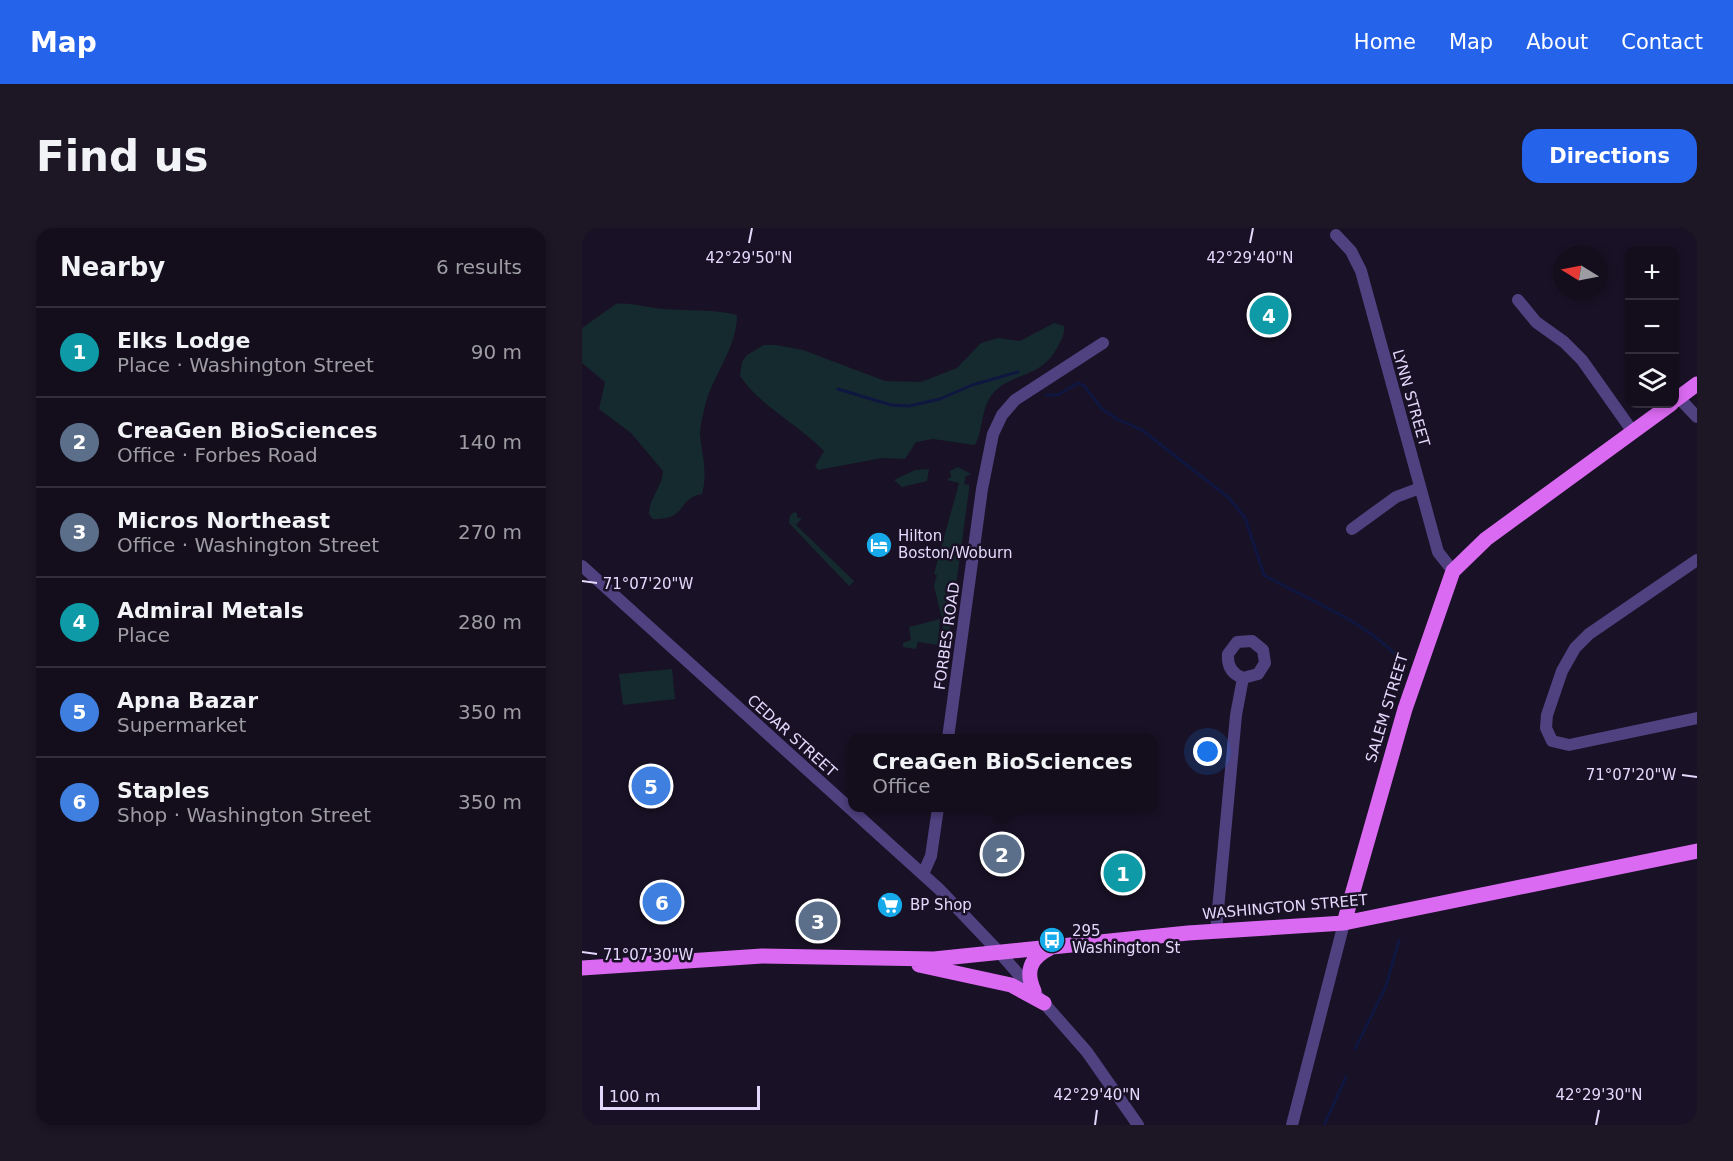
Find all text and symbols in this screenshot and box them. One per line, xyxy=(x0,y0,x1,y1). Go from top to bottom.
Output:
text: Map xyxy=(30,26,97,59)
text: Home xyxy=(1354,30,1416,54)
text: Map xyxy=(1449,30,1493,54)
text: About xyxy=(1526,30,1588,54)
text: Contact xyxy=(1621,30,1703,54)
button: Directions xyxy=(1522,129,1697,183)
text: Find us xyxy=(36,132,209,181)
north arrow xyxy=(1553,246,1607,300)
map controls xyxy=(1625,246,1679,408)
button: + xyxy=(1625,246,1679,300)
text: 42°29'50"N xyxy=(705,249,793,267)
text: 42°29'40"N xyxy=(1206,249,1294,267)
text: Nearby xyxy=(60,252,165,282)
text: 6 results xyxy=(436,255,522,279)
pin: 4 xyxy=(1250,292,1288,338)
button: − xyxy=(1625,300,1679,354)
text: Elks Lodge xyxy=(117,328,251,353)
text: 1 xyxy=(73,340,86,364)
text: 90 m xyxy=(471,340,522,364)
street label: LYNN STREET xyxy=(1389,347,1434,449)
text: Place · Washington Street xyxy=(117,353,374,377)
button: layers xyxy=(1625,354,1679,408)
text: CreaGen BioSciences xyxy=(117,418,378,443)
text: 2 xyxy=(73,430,86,454)
text: 140 m xyxy=(458,430,522,454)
text: Office · Forbes Road xyxy=(117,443,318,467)
text: Micros Northeast xyxy=(117,508,330,533)
text: 3 xyxy=(73,520,86,544)
text: 270 m xyxy=(458,520,522,544)
place label: Hilton Boston/Woburn xyxy=(898,527,1012,562)
hotel icon: Hilton Boston/Woburn xyxy=(864,530,894,560)
text: Office · Washington Street xyxy=(117,533,379,557)
text: 71°07'20"W xyxy=(603,575,693,593)
street label: FORBES ROAD xyxy=(931,581,963,691)
text: Admiral Metals xyxy=(117,598,304,623)
text: 4 xyxy=(73,610,86,634)
text: 280 m xyxy=(458,610,522,634)
text: Place xyxy=(117,623,170,647)
street label: SALEM STREET xyxy=(1362,651,1412,765)
text: Apna Bazar xyxy=(117,688,258,713)
street label: CEDAR STREET xyxy=(744,691,841,781)
text: 5 xyxy=(73,700,86,724)
text: 350 m xyxy=(458,700,522,724)
text: Supermarket xyxy=(117,713,246,737)
popup xyxy=(848,734,1157,812)
your location xyxy=(1193,737,1222,766)
text: CreaGen BioSciences xyxy=(872,749,1133,774)
pin: 5 xyxy=(632,764,670,808)
text: 71°07'20"W xyxy=(1586,766,1676,784)
text: Office xyxy=(872,774,931,798)
text: Staples xyxy=(117,778,210,803)
text: 6 xyxy=(73,790,86,814)
text: 350 m xyxy=(458,790,522,814)
text: Shop · Washington Street xyxy=(117,803,371,827)
pin: 2 xyxy=(982,832,1022,876)
pin: 1 xyxy=(1104,850,1142,896)
pin: 6 xyxy=(642,880,682,924)
supermarket icon: BP Shop xyxy=(875,890,905,920)
street label: WASHINGTON STREET xyxy=(1202,891,1369,923)
place label: BP Shop xyxy=(910,896,972,914)
pin: 3 xyxy=(798,898,838,944)
place label: 295 Washington St xyxy=(1072,922,1180,957)
bus stop icon: 295 Washington St xyxy=(1037,925,1067,955)
text: 71°07'30"W xyxy=(603,946,693,964)
scale bar xyxy=(600,1083,760,1110)
text: 42°29'40"N xyxy=(1053,1086,1141,1104)
text: 42°29'30"N xyxy=(1555,1086,1643,1104)
text: 100 m xyxy=(609,1087,660,1106)

